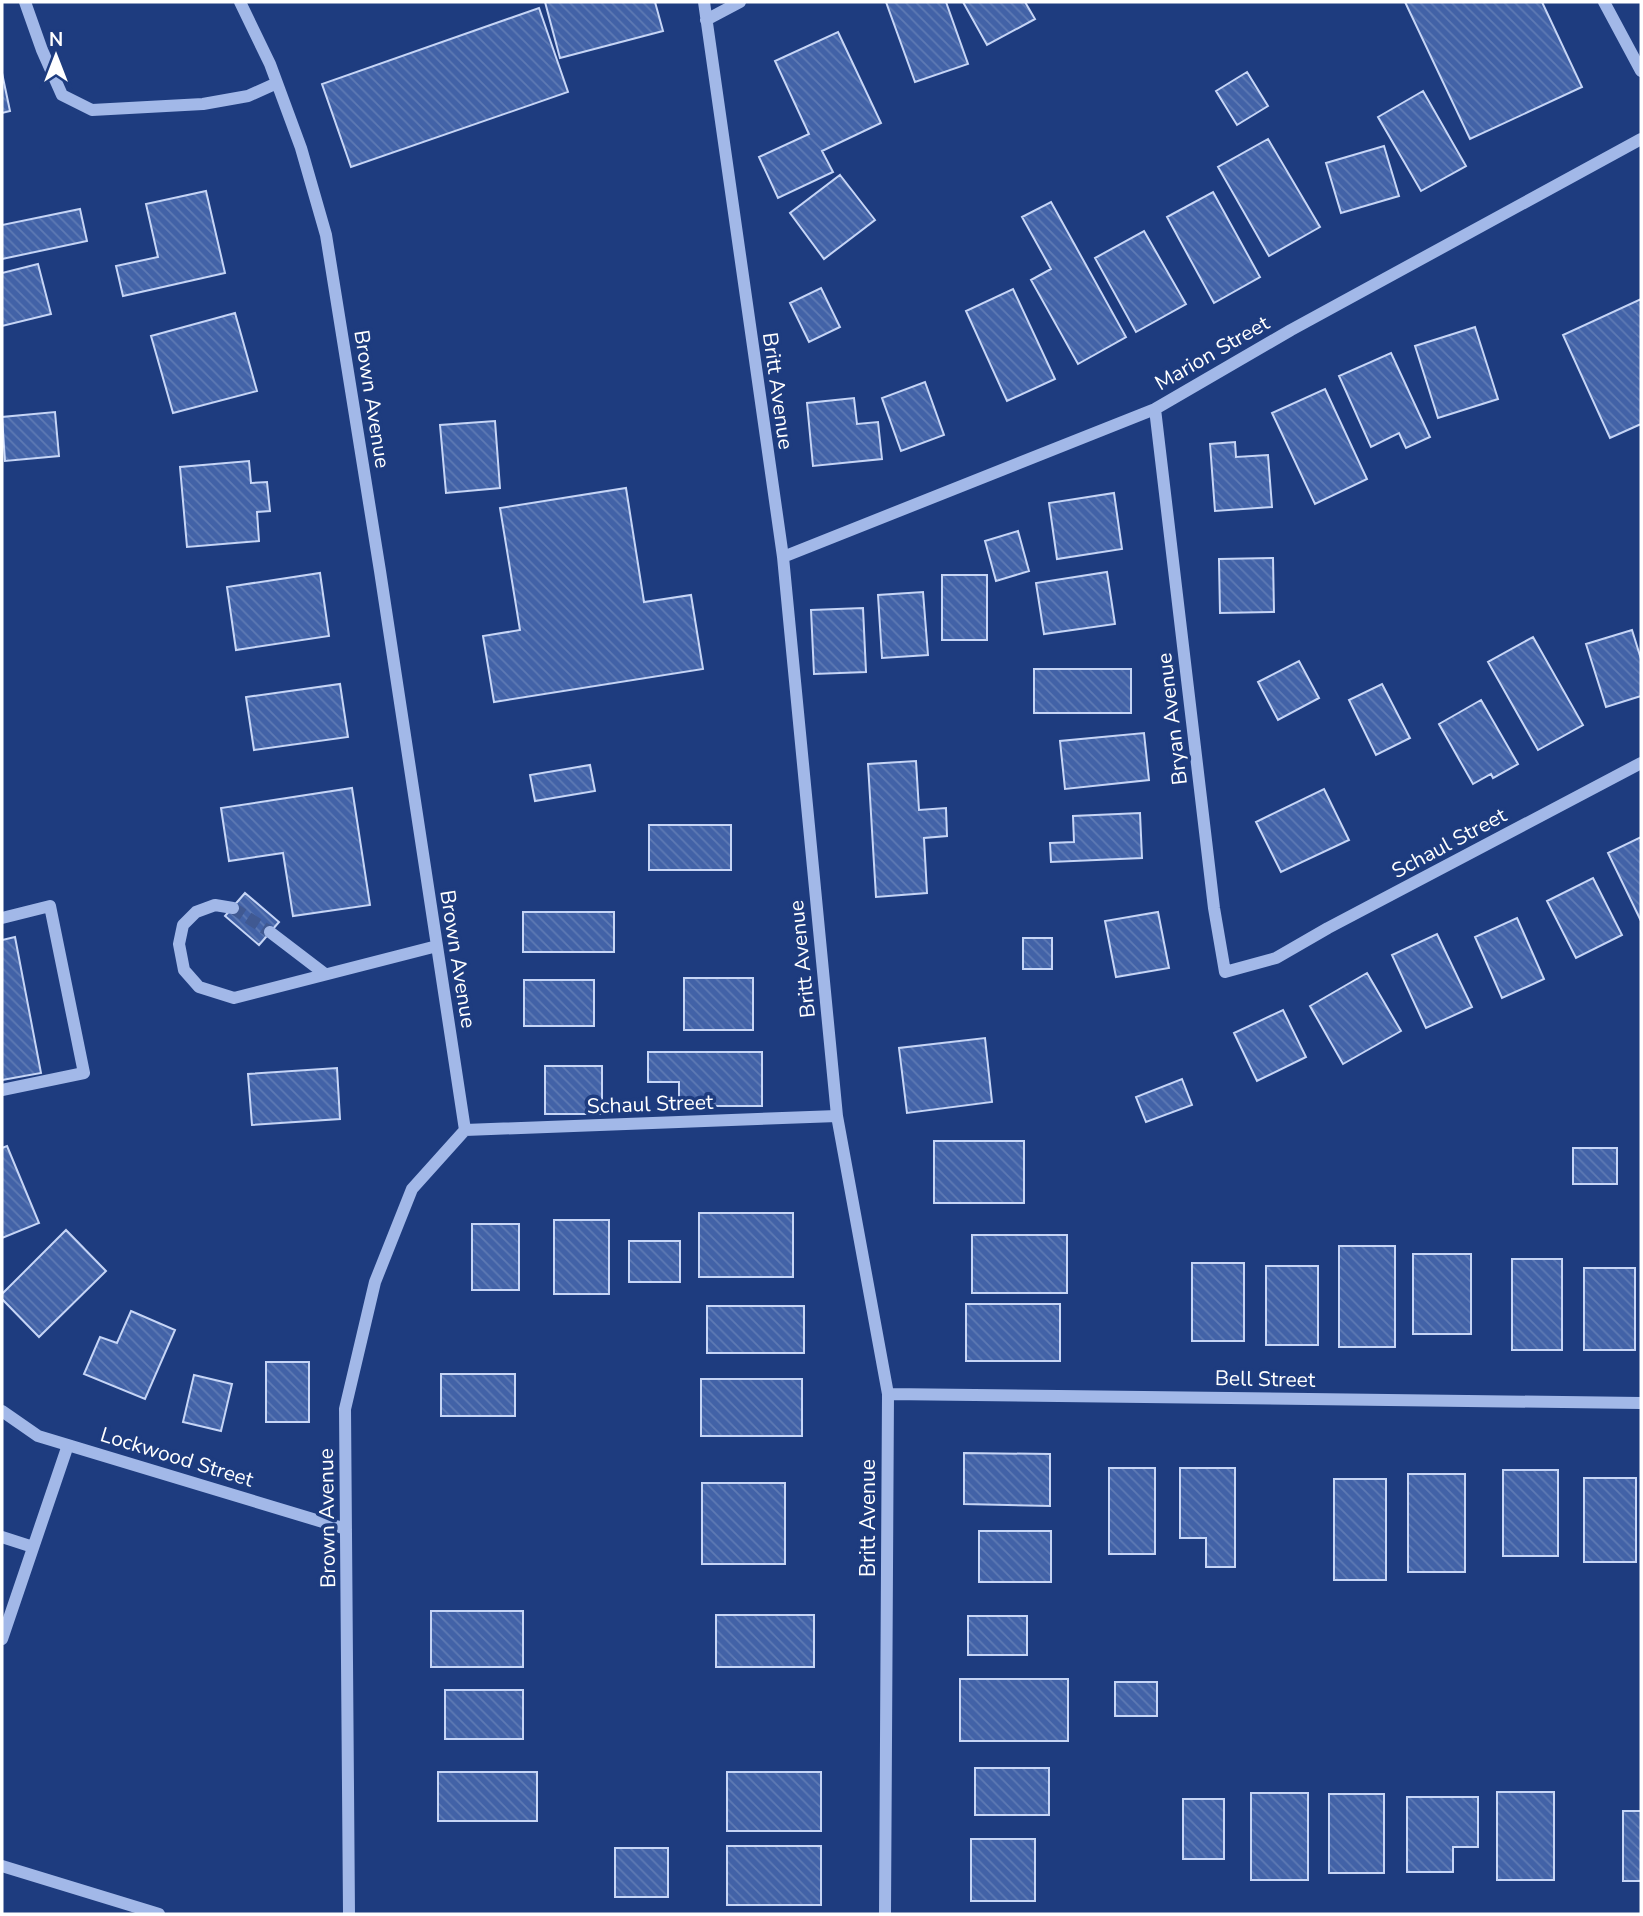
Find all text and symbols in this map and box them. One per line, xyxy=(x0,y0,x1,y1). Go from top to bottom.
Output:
north arrow xyxy=(21,21,91,91)
text: N xyxy=(49,27,63,53)
street label: Marion Street xyxy=(1150,309,1275,397)
street label: Brown Avenue xyxy=(347,328,397,470)
street label: Britt Avenue xyxy=(756,331,800,451)
street label: Bryan Avenue xyxy=(1150,651,1194,787)
street label: Schaul Street xyxy=(1387,801,1512,885)
street label: Brown Avenue xyxy=(433,888,483,1030)
street label: Britt Avenue xyxy=(782,899,822,1019)
street label: Schaul Street xyxy=(586,1088,714,1120)
street label: Bell Street xyxy=(1215,1364,1316,1394)
street label: Lockwood Street xyxy=(97,1420,258,1494)
street label: Brown Avenue xyxy=(312,1448,342,1588)
street label: Britt Avenue xyxy=(854,1459,882,1577)

